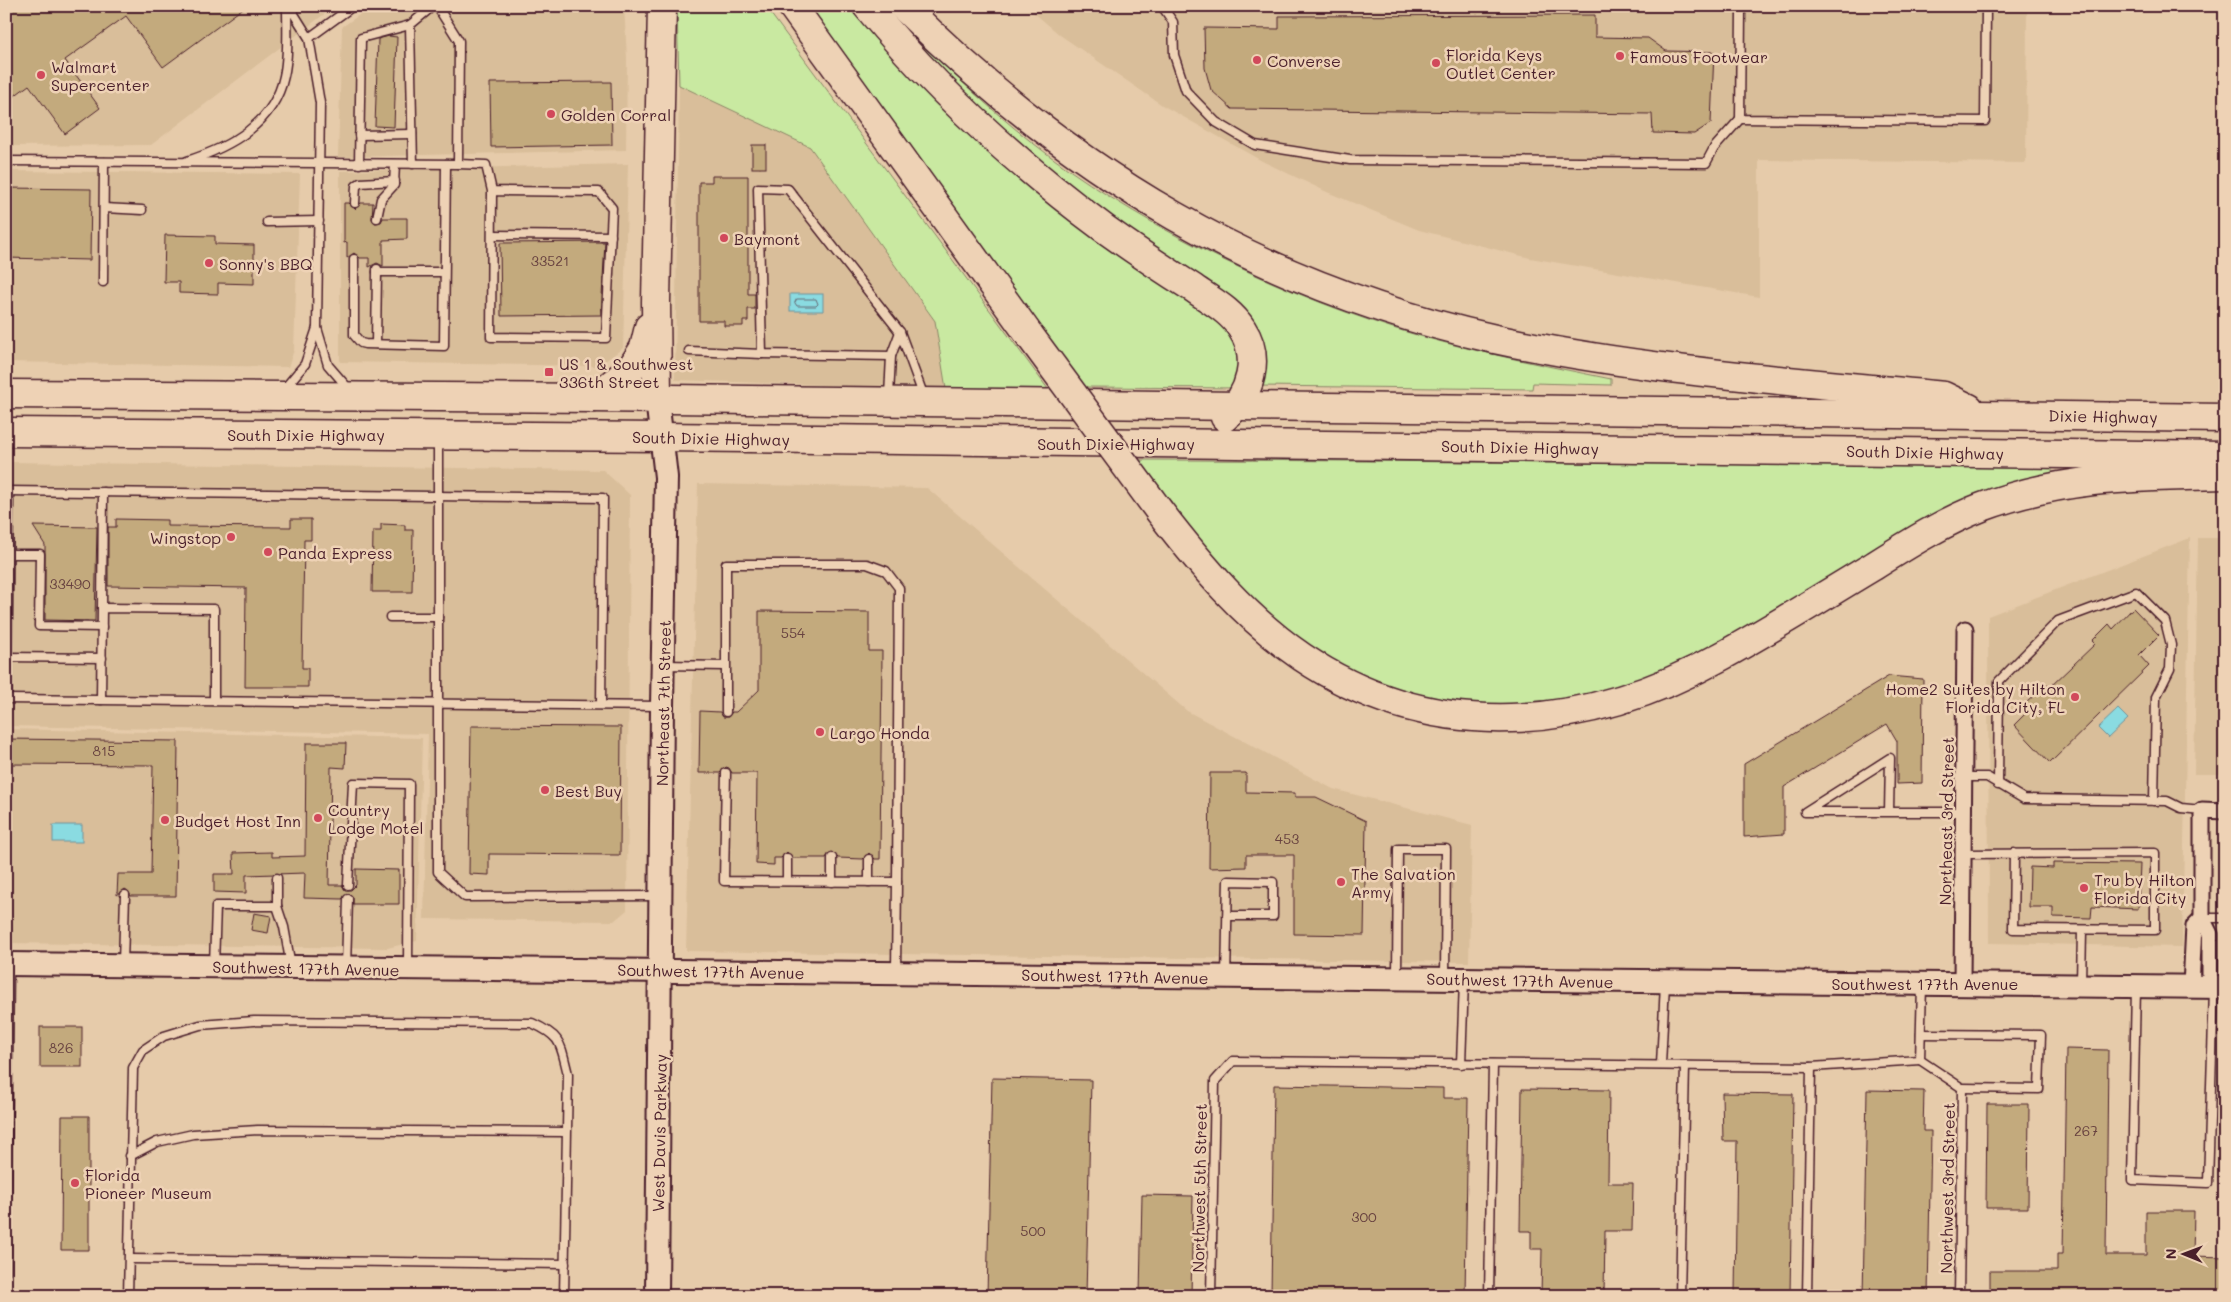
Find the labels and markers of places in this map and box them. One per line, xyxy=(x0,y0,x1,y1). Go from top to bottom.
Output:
place label: Florida Keys Outlet Center xyxy=(1446,44,1556,83)
place label: Famous Footwear xyxy=(1630,46,1768,67)
place label: Converse xyxy=(1267,50,1341,71)
marker: Famous Footwear xyxy=(1614,50,1626,62)
marker: Converse xyxy=(1251,54,1263,66)
place label: Walmart Supercenter xyxy=(51,56,150,95)
marker: Florida Keys Outlet Center xyxy=(1430,57,1442,69)
marker: Walmart Supercenter xyxy=(35,69,47,81)
place label: Golden Corral xyxy=(561,104,671,125)
marker: Golden Corral xyxy=(545,108,557,120)
place label: Baymont xyxy=(734,228,800,249)
marker: Baymont xyxy=(718,232,730,244)
place label: Sonny's BBQ xyxy=(219,253,312,274)
marker: Sonny's BBQ xyxy=(203,257,215,269)
place label: US 1 & Southwest 336th Street xyxy=(559,353,693,392)
marker: US 1 & Southwest 336th Street xyxy=(543,366,555,378)
place label: Wingstop xyxy=(150,527,221,548)
marker: Wingstop xyxy=(225,531,237,543)
place label: Panda Express xyxy=(278,542,393,563)
marker: Panda Express xyxy=(262,546,274,558)
place label: Home2 Suites by Hilton Florida City, FL xyxy=(1886,678,2066,717)
marker: Home2 Suites by Hilton Florida City, FL xyxy=(2069,691,2081,703)
place label: Largo Honda xyxy=(830,722,930,743)
marker: Largo Honda xyxy=(814,726,826,738)
place label: Best Buy xyxy=(555,780,622,801)
marker: Best Buy xyxy=(539,784,551,796)
place label: Country Lodge Motel xyxy=(328,799,424,838)
place label: Budget Host Inn xyxy=(175,810,301,831)
marker: Country Lodge Motel xyxy=(312,812,324,824)
marker: Budget Host Inn xyxy=(159,814,171,826)
place label: The Salvation Army xyxy=(1351,863,1456,902)
place label: Tru by Hilton Florida City xyxy=(2094,869,2194,908)
marker: The Salvation Army xyxy=(1335,876,1347,888)
marker: Tru by Hilton Florida City xyxy=(2078,882,2090,894)
place label: Florida Pioneer Museum xyxy=(85,1164,212,1203)
marker: Florida Pioneer Museum xyxy=(69,1177,81,1189)

